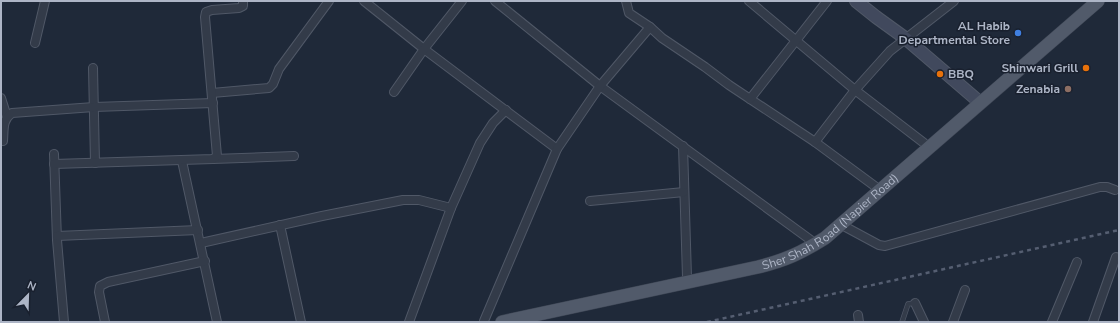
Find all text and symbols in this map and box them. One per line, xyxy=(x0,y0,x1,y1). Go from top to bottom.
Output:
place label: AL Habib Departmental Store xyxy=(899,18,1010,48)
marker: AL Habib Departmental Store xyxy=(1013,28,1023,38)
place label: Shinwari Grill xyxy=(1001,60,1078,76)
marker: Shinwari Grill xyxy=(1081,63,1091,73)
place label: BBQ xyxy=(948,66,974,82)
marker: BBQ xyxy=(935,69,945,79)
place label: Zenabia xyxy=(1016,81,1060,97)
marker: Zenabia xyxy=(1063,84,1073,94)
street label: Sher Shah Road (Napier Road) xyxy=(760,170,902,274)
north arrow xyxy=(8,275,48,315)
text: N xyxy=(25,278,38,295)

